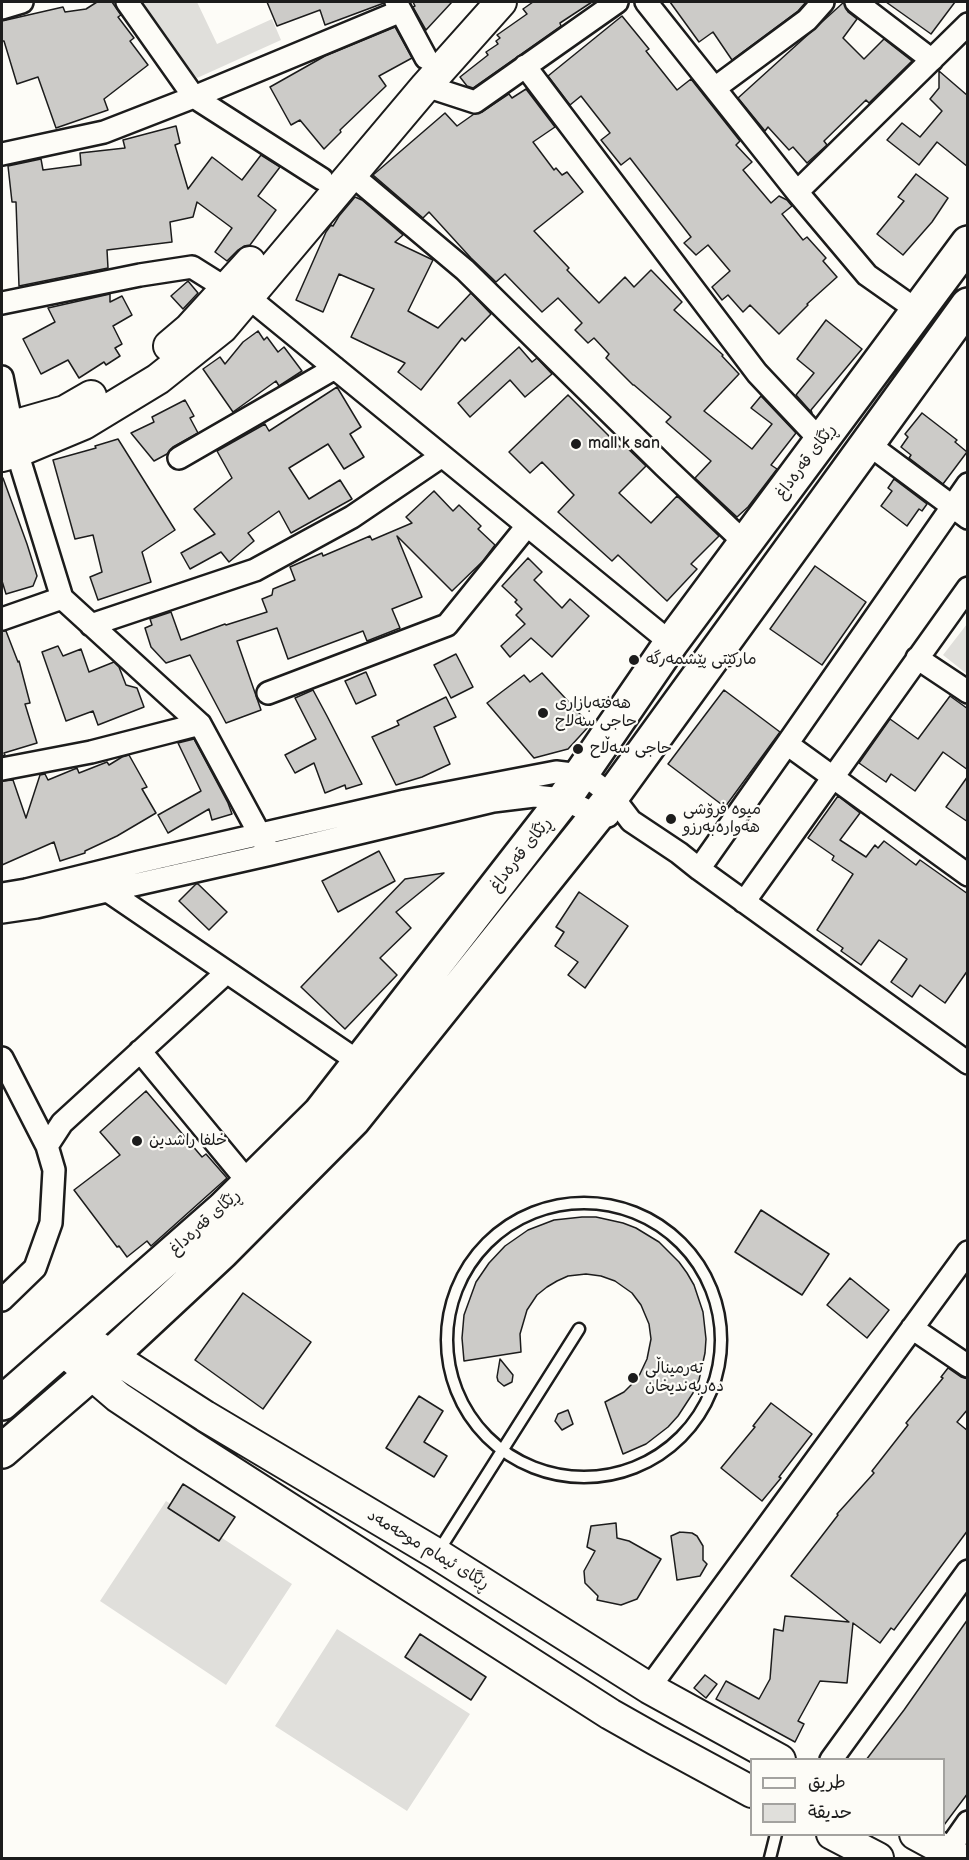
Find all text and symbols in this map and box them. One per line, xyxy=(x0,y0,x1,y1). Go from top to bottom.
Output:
street label: ڕێگای قەرەداغ xyxy=(772,421,840,503)
place label: mall k san xyxy=(588,434,660,454)
marker: mall k san xyxy=(569,437,583,451)
place label: مارکێتی پێشمەرگە xyxy=(646,650,757,670)
marker: مارکێتی پێشمەرگە xyxy=(627,653,641,667)
place label: هەفتەبازاری حاجی سەلاح xyxy=(555,694,637,732)
marker: هەفتەبازاری حاجی سەلاح xyxy=(536,706,550,720)
place label: حاجی سەڵاح xyxy=(590,739,672,759)
marker: حاجی سەڵاح xyxy=(571,742,585,756)
place label: میوە فرۆشی هەوارەبەرزو xyxy=(683,800,761,838)
marker: میوە فرۆشی هەوارەبەرزو xyxy=(664,812,678,826)
street label: ڕێگای قەرەداغ xyxy=(486,814,556,896)
place label: خلفا راشدين xyxy=(149,1131,227,1151)
marker: خلفا راشدين xyxy=(130,1134,144,1148)
street label: ڕێگای قەرەداغ xyxy=(166,1186,244,1260)
place label: تەرمیناڵی دەربەندیخان xyxy=(645,1359,724,1397)
marker: تەرمیناڵی دەربەندیخان xyxy=(626,1371,640,1385)
street label: ڕێگای ئیمام موحەمەد xyxy=(363,1506,493,1594)
legend xyxy=(750,1758,945,1836)
text: طريق xyxy=(808,1772,846,1793)
text: حديقة xyxy=(808,1802,852,1823)

